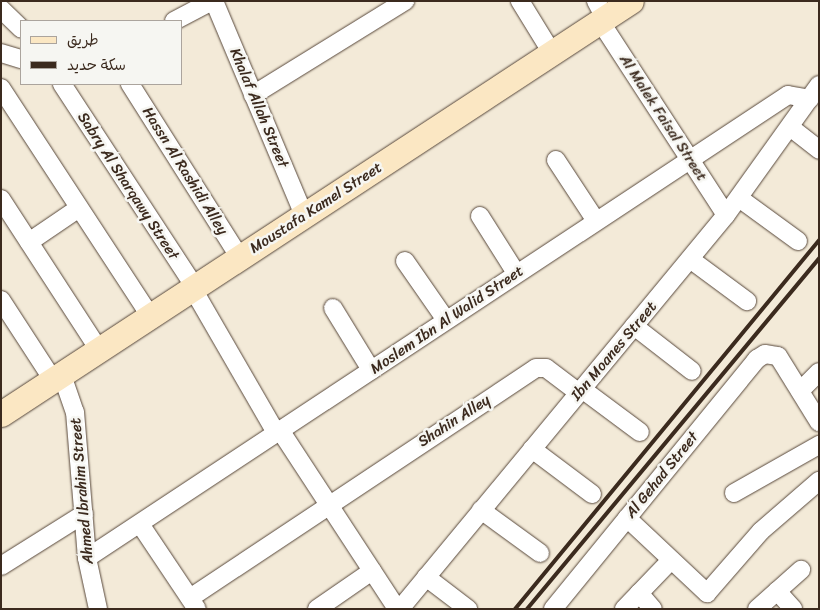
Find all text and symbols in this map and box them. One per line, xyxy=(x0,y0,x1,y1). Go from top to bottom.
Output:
legend xyxy=(20,20,182,85)
text: طريق xyxy=(67,27,99,53)
street label: Khalaf Allah Street xyxy=(226,46,292,170)
street label: Al Malek Faisal Street xyxy=(615,51,711,185)
text: سكة حديد xyxy=(67,52,126,78)
street label: Hassn Al Rashidi Alley xyxy=(138,104,232,238)
street label: Sabry Al Sharqawy Street xyxy=(74,109,182,263)
street label: Moustafa Kamel Street xyxy=(246,158,386,258)
street label: Moslem Ibn Al Walid Street xyxy=(367,262,527,378)
street label: Ibn Moanes Street xyxy=(567,298,661,404)
street label: Shahin Alley xyxy=(414,391,494,451)
street label: Ahmed Ibrahim Street xyxy=(67,417,97,565)
street label: Al Gehad Street xyxy=(622,428,702,522)

